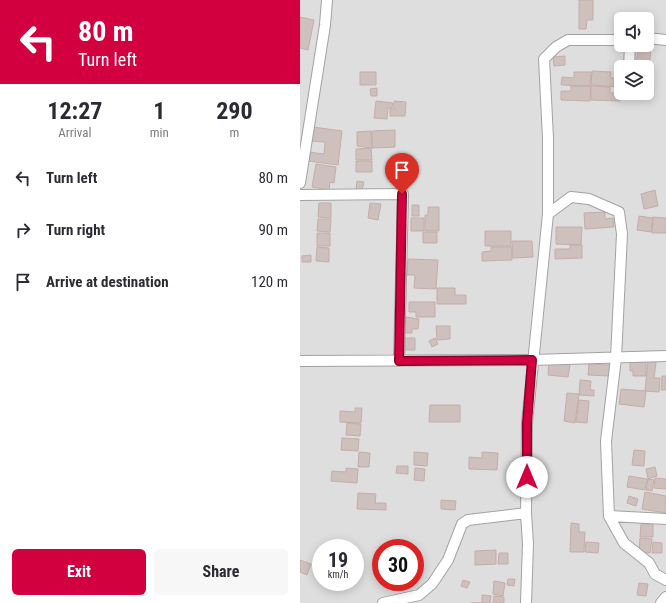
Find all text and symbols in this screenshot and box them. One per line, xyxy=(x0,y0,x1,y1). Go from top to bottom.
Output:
map controls xyxy=(614,12,654,100)
button: sound xyxy=(614,12,654,52)
text: 80 m xyxy=(78,15,134,48)
icon: left xyxy=(12,16,64,68)
text: Turn left xyxy=(78,49,137,70)
button: layers xyxy=(614,60,654,100)
text: 12:27 xyxy=(47,97,102,125)
text: 1 xyxy=(153,97,165,125)
text: 290 xyxy=(216,97,253,125)
text: Arrival xyxy=(58,125,91,140)
text: min xyxy=(150,125,169,140)
text: m xyxy=(230,125,239,140)
pin xyxy=(385,153,419,194)
icon: arrive xyxy=(391,159,413,181)
icon: left xyxy=(12,167,34,189)
text: Turn left xyxy=(46,169,97,187)
text: 80 m xyxy=(258,169,288,187)
icon: right xyxy=(12,219,34,241)
text: Turn right xyxy=(46,221,105,239)
text: 90 m xyxy=(258,221,288,239)
icon: arrive xyxy=(12,271,34,293)
text: Arrive at destination xyxy=(46,273,169,291)
text: 120 m xyxy=(251,273,288,291)
position arrow xyxy=(506,456,548,498)
speed limit sign: 30 xyxy=(372,539,424,591)
text: 19 xyxy=(328,548,348,572)
button: Exit xyxy=(12,549,146,595)
button: Share xyxy=(154,549,288,595)
text: km/h xyxy=(328,569,348,580)

